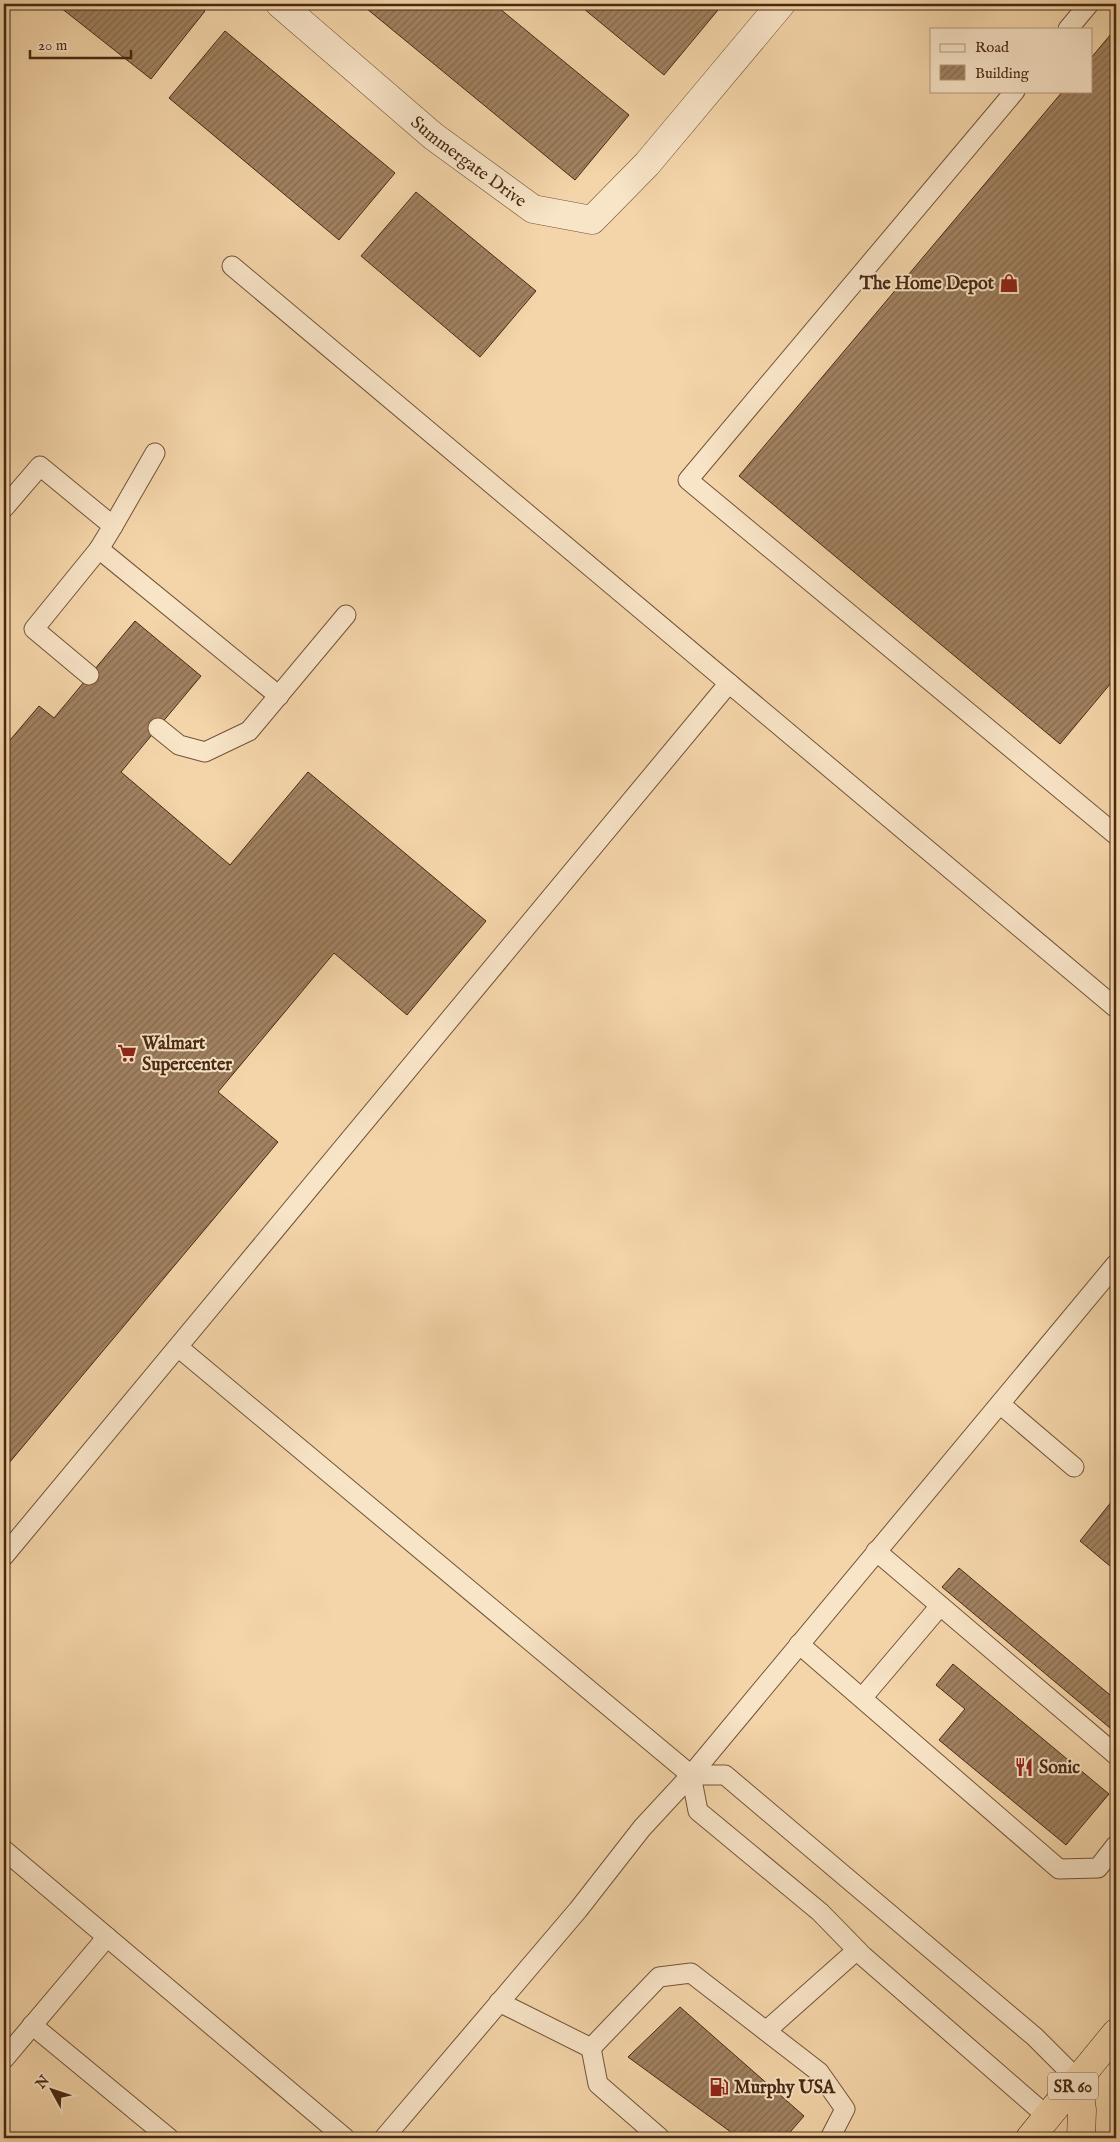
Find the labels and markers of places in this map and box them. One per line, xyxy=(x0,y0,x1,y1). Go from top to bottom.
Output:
shop icon: The Home Depot xyxy=(998,272,1020,294)
place label: The Home Depot xyxy=(859,273,995,296)
place label: Walmart Supercenter xyxy=(141,1033,232,1077)
supermarket icon: Walmart Supercenter xyxy=(116,1042,138,1064)
restaurant icon: Sonic xyxy=(1013,1756,1035,1778)
place label: Sonic xyxy=(1039,1757,1080,1780)
fuel station icon: Murphy USA xyxy=(708,2076,730,2098)
place label: Murphy USA xyxy=(734,2077,836,2100)

